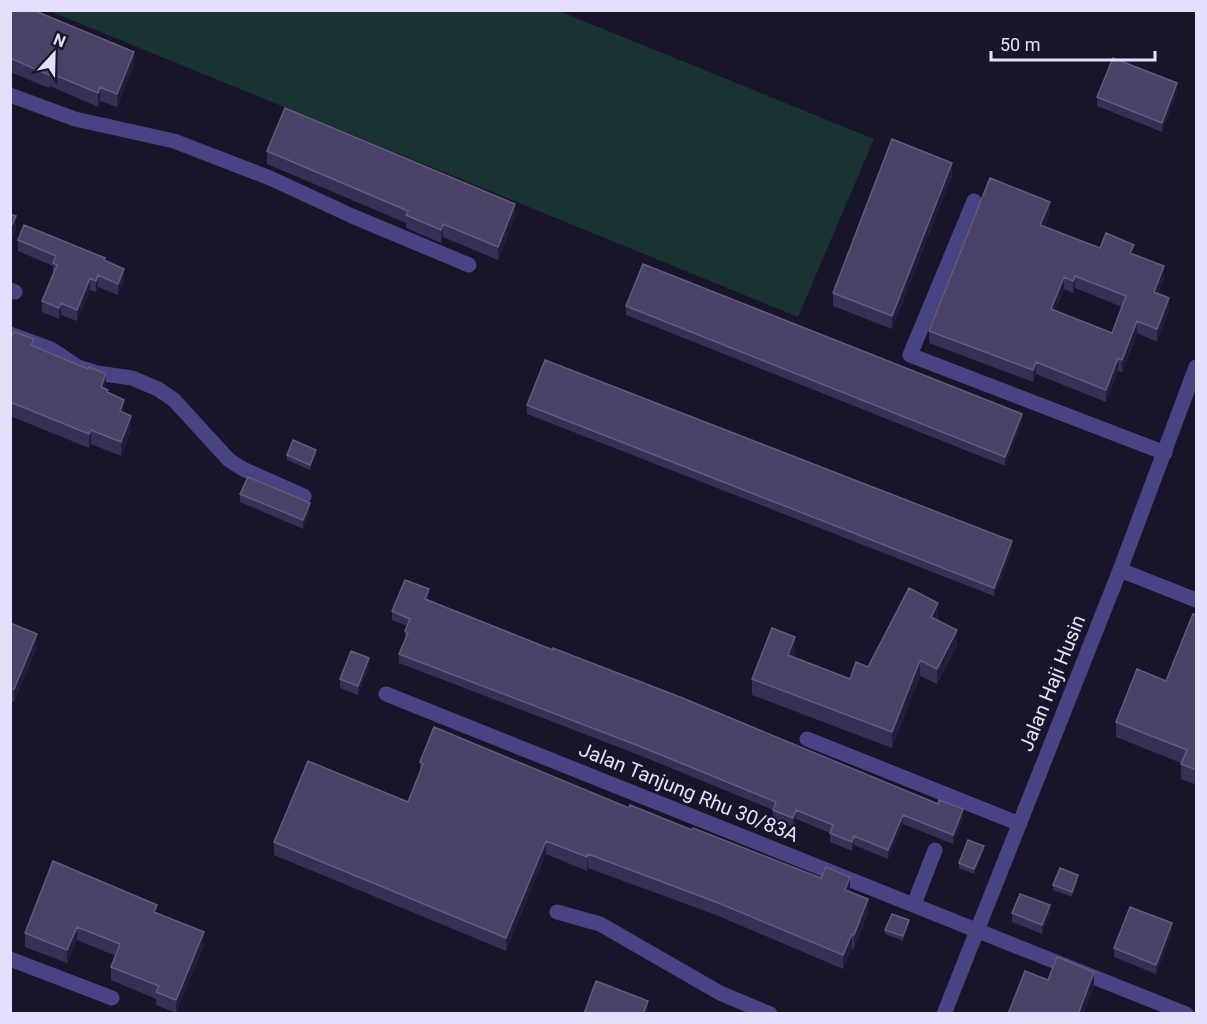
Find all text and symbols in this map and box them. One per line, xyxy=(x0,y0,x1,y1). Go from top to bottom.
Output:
north arrow xyxy=(24,24,84,84)
scale bar xyxy=(991,24,1154,62)
text: N xyxy=(51,30,68,51)
text: 50 m xyxy=(1000,34,1040,55)
street label: Jalan Haji Husin xyxy=(1014,611,1090,755)
street label: Jalan Tanjung Rhu 30/83A xyxy=(576,737,802,847)

